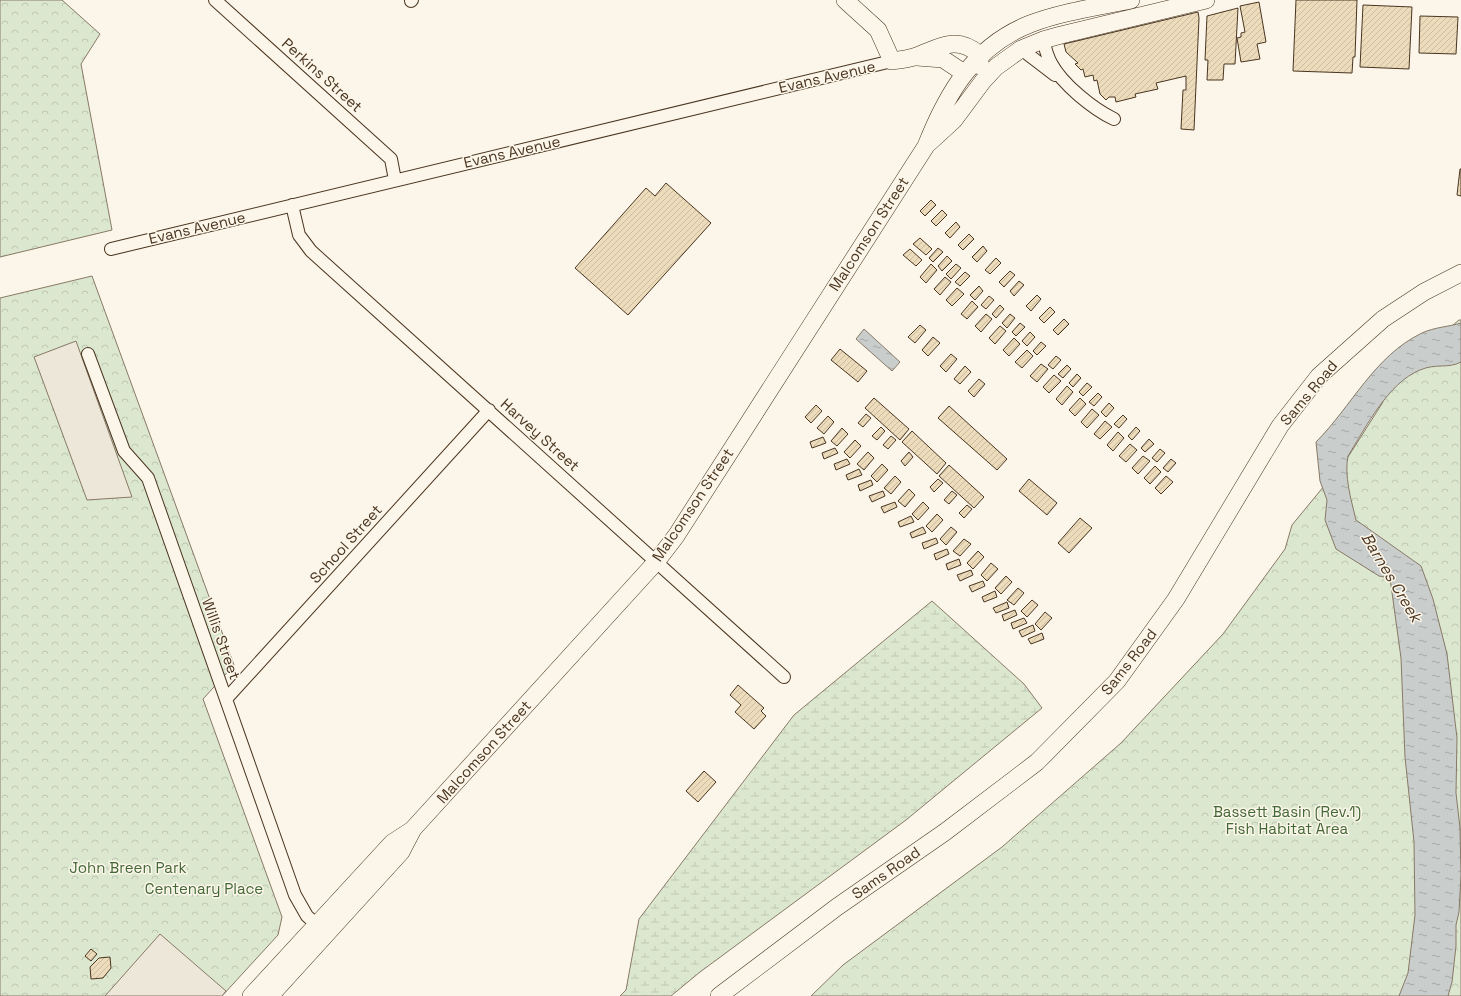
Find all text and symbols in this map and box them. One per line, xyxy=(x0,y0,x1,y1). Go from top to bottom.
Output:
street label: Perkins Street xyxy=(278,33,367,116)
street label: Evans Avenue xyxy=(777,56,877,97)
street label: Evans Avenue xyxy=(462,131,562,172)
street label: Malcomson Street xyxy=(825,173,913,294)
street label: Evans Avenue xyxy=(147,207,247,248)
street label: Sams Road xyxy=(1276,356,1341,429)
street label: Harvey Street xyxy=(497,394,584,475)
street label: Malcomson Street xyxy=(648,444,738,565)
street label: School Street xyxy=(305,500,386,587)
water label: Barnes Creek xyxy=(1357,528,1428,628)
street label: Willis Street xyxy=(198,595,245,682)
street label: Sams Road xyxy=(1097,625,1161,699)
street label: Malcomson Street xyxy=(432,696,535,807)
park label: Bassett Basin (Rev.1) Fish Habitat Area xyxy=(1213,802,1361,838)
street label: Sams Road xyxy=(848,842,924,903)
park label: John Breen Park xyxy=(69,858,187,877)
park label: Centenary Place xyxy=(145,879,263,898)

